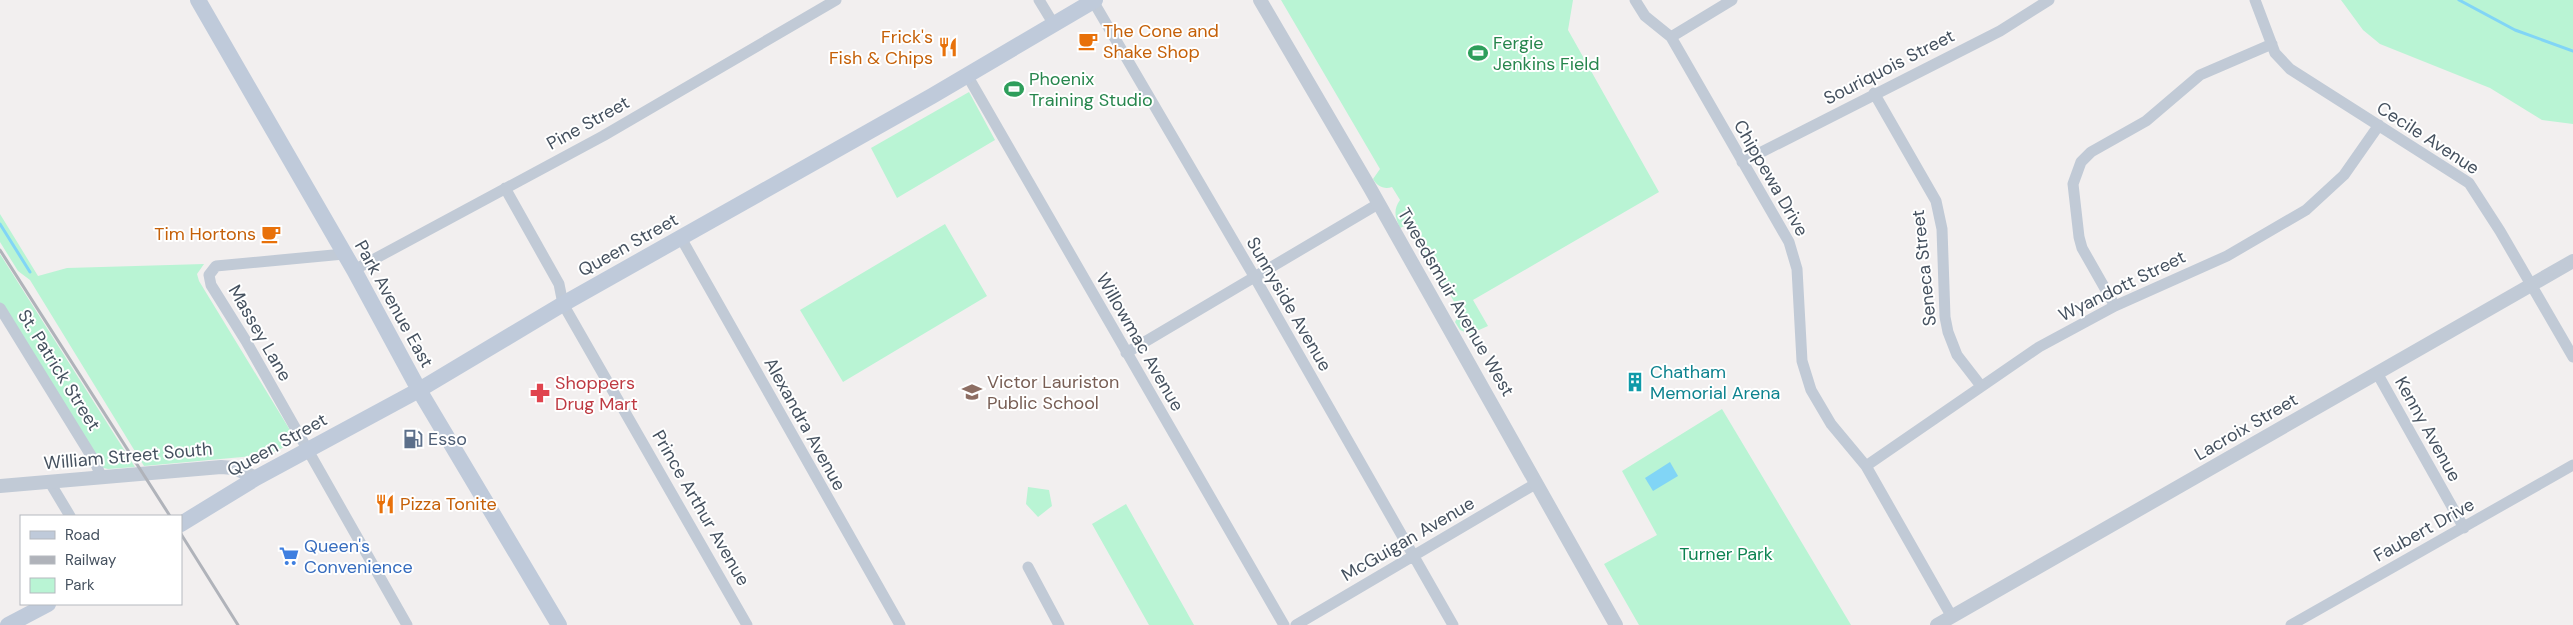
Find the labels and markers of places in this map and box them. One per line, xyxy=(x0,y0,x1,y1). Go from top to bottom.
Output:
place label: The Cone and Shake Shop xyxy=(1103,19,1219,64)
place label: Frick's Fish & Chips xyxy=(829,25,933,70)
cafe icon: The Cone and Shake Shop xyxy=(1077,30,1099,52)
place label: Fergie Jenkins Field xyxy=(1493,31,1600,76)
restaurant icon: Frick's Fish & Chips xyxy=(937,36,959,58)
sports icon: Fergie Jenkins Field xyxy=(1467,42,1489,64)
place label: Phoenix Training Studio xyxy=(1029,67,1153,112)
sports icon: Phoenix Training Studio xyxy=(1003,78,1025,100)
place label: Tim Hortons xyxy=(154,222,256,246)
cafe icon: Tim Hortons xyxy=(260,223,282,245)
place label: Chatham Memorial Arena xyxy=(1650,360,1780,405)
place label: Victor Lauriston Public School xyxy=(987,370,1119,415)
place label: Shoppers Drug Mart xyxy=(555,371,638,416)
building icon: Chatham Memorial Arena xyxy=(1624,371,1646,393)
school or university icon: Victor Lauriston Public School xyxy=(961,381,983,403)
pharmacy icon: Shoppers Drug Mart xyxy=(529,382,551,404)
place label: Esso xyxy=(428,427,467,451)
fuel station icon: Esso xyxy=(402,428,424,450)
place label: Pizza Tonite xyxy=(400,492,497,516)
restaurant icon: Pizza Tonite xyxy=(374,493,396,515)
place label: Queen's Convenience xyxy=(304,534,413,579)
supermarket icon: Queen's Convenience xyxy=(278,545,300,567)

